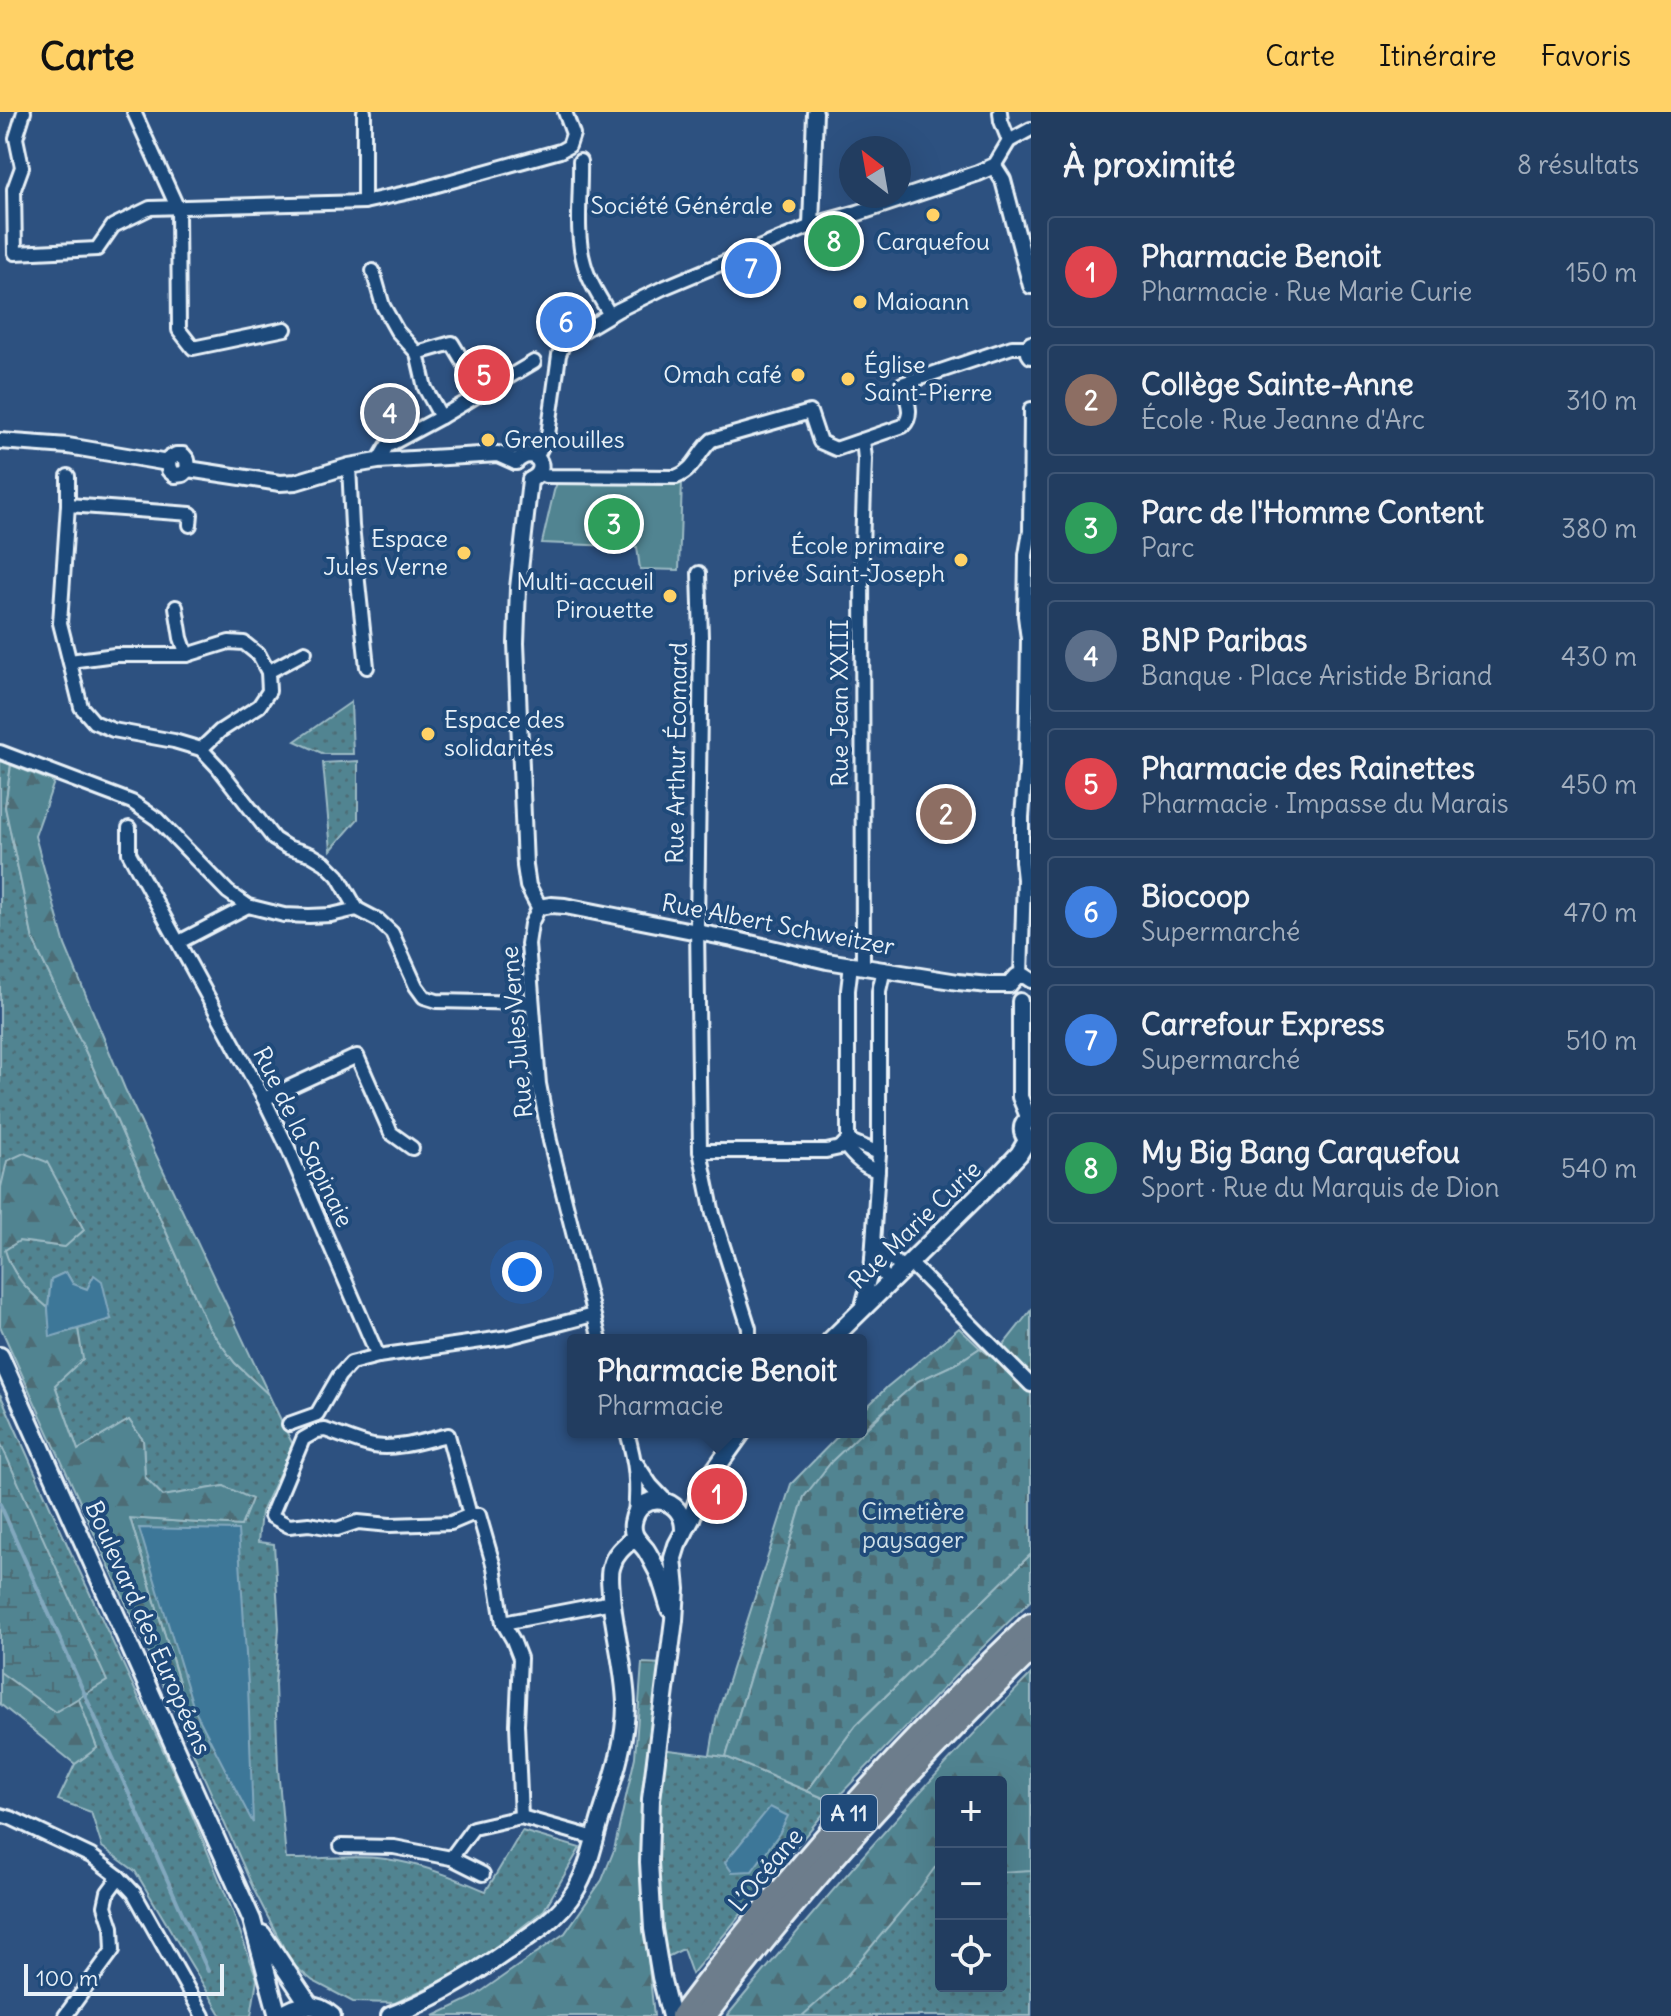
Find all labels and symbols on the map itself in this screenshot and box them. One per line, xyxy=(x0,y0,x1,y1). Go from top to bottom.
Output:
north arrow xyxy=(839,136,911,208)
place label: Société Générale xyxy=(591,190,773,220)
marker: Société Générale xyxy=(780,197,798,215)
marker: Carquefou xyxy=(924,206,942,224)
pin: 8 xyxy=(808,211,860,271)
place label: Carquefou xyxy=(876,226,990,256)
pin: 7 xyxy=(725,238,777,298)
place label: Maioann xyxy=(876,286,969,316)
pin: 6 xyxy=(540,292,592,352)
marker: Maioann xyxy=(851,293,869,311)
pin: 5 xyxy=(458,345,510,405)
place label: Église Saint-Pierre xyxy=(864,349,993,407)
place label: Omah café xyxy=(663,359,782,389)
marker: Omah café xyxy=(789,366,807,384)
marker: Église Saint-Pierre xyxy=(839,370,857,388)
pin: 4 xyxy=(364,383,416,443)
place label: Grenouilles xyxy=(504,424,625,454)
marker: Grenouilles xyxy=(479,431,497,449)
pin: 3 xyxy=(588,494,640,554)
place label: Espace Jules Verne xyxy=(323,523,448,581)
place label: École primaire privée Saint-Joseph xyxy=(733,530,945,588)
marker: Espace Jules Verne xyxy=(455,544,473,562)
marker: École primaire privée Saint-Joseph xyxy=(952,551,970,569)
place label: Multi-accueil Pirouette xyxy=(516,566,654,624)
marker: Multi-accueil Pirouette xyxy=(661,587,679,605)
street label: Rue Jean XXIII xyxy=(824,619,854,787)
street label: Rue Arthur Écomard xyxy=(659,642,693,864)
place label: Espace des solidarités xyxy=(444,704,565,762)
marker: Espace des solidarités xyxy=(419,725,437,743)
pin: 2 xyxy=(920,784,972,844)
street label: Rue Albert Schweitzer xyxy=(659,887,897,961)
street label: Rue Jules Verne xyxy=(494,945,538,1119)
street label: Rue de la Sapinaie xyxy=(247,1041,361,1232)
street label: Rue Marie Curie xyxy=(842,1154,987,1295)
your location xyxy=(502,1252,542,1292)
pin: 1 xyxy=(691,1464,743,1524)
street label: Boulevard des Européens xyxy=(79,1496,219,1759)
park label: Cimetière paysager xyxy=(861,1496,965,1554)
road number: A 11 xyxy=(821,1795,877,1831)
street label: L’Océane xyxy=(722,1821,809,1917)
scale bar xyxy=(24,1960,224,1996)

